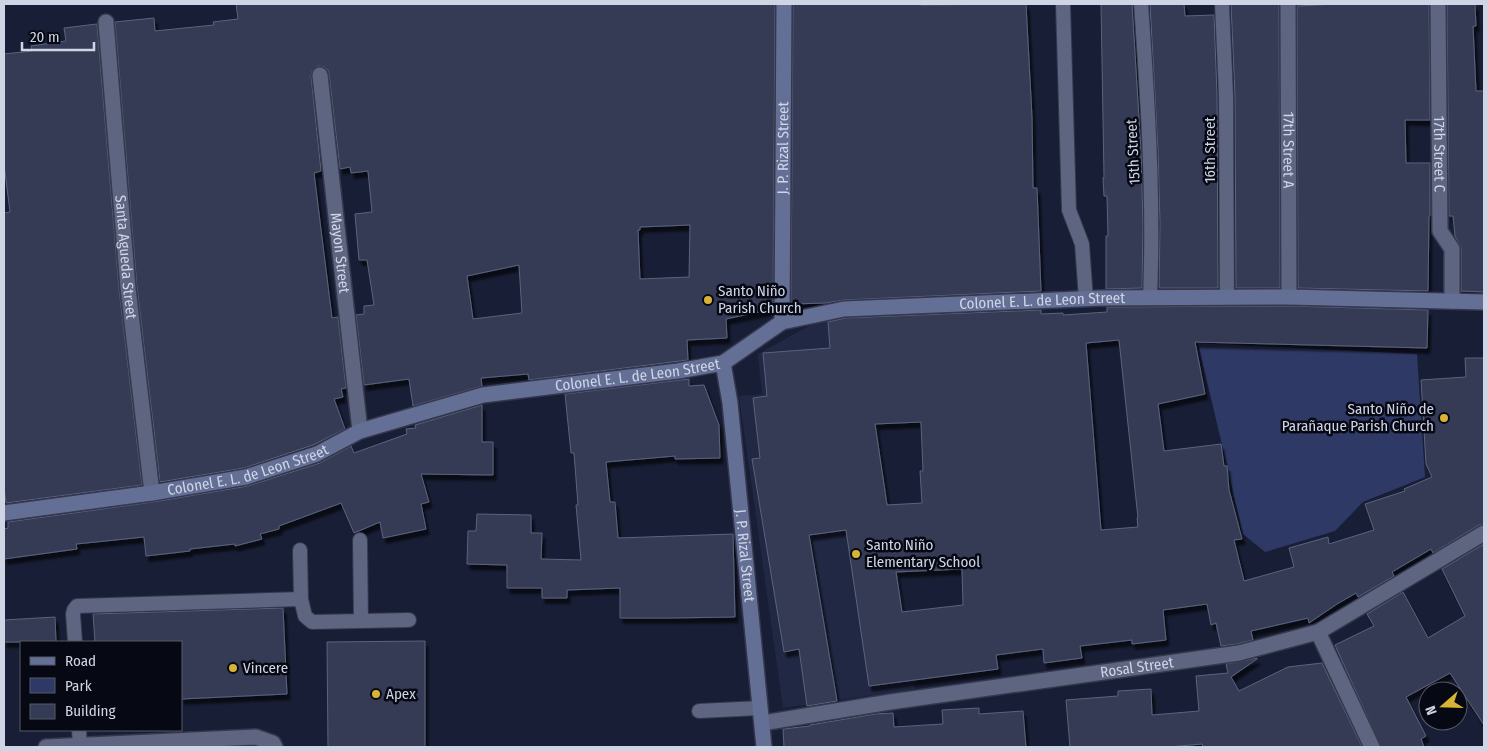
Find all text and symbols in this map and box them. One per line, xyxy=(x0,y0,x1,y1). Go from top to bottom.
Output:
scale bar xyxy=(22,20,95,52)
text: 20 m xyxy=(30,28,60,46)
street label: J. P. Rizal Street xyxy=(774,101,792,195)
street label: 17th Street A xyxy=(1279,112,1298,188)
street label: 17th Street C xyxy=(1430,116,1449,193)
street label: 16th Street xyxy=(1201,117,1219,183)
street label: 15th Street xyxy=(1122,119,1144,185)
street label: Santa Agueda Street xyxy=(111,194,141,320)
street label: Mayon Street xyxy=(327,212,353,294)
place label: Santo Niño Parish Church xyxy=(718,282,802,317)
street label: Colonel E. L. de Leon Street xyxy=(959,289,1125,313)
marker: Santo Niño Parish Church xyxy=(702,294,714,306)
street label: Colonel E. L. de Leon Street xyxy=(554,355,721,395)
place label: Santo Niño de Parañaque Parish Church xyxy=(1282,400,1434,435)
marker: Santo Niño de Parañaque Parish Church xyxy=(1438,412,1450,424)
street label: Colonel E. L. de Leon Street xyxy=(166,441,332,499)
street label: J. P. Rizal Street xyxy=(732,509,759,603)
place label: Santo Niño Elementary School xyxy=(866,536,980,571)
marker: Santo Niño Elementary School xyxy=(850,548,862,560)
legend xyxy=(20,641,182,731)
text: Road xyxy=(65,652,96,670)
street label: Rosal Street xyxy=(1099,653,1175,681)
place label: Vincere xyxy=(243,659,288,677)
marker: Vincere xyxy=(227,662,239,674)
text: Park xyxy=(65,677,92,695)
north arrow xyxy=(1418,681,1468,731)
place label: Apex xyxy=(386,685,416,703)
marker: Apex xyxy=(370,688,382,700)
text: Building xyxy=(65,702,116,720)
text: N xyxy=(1422,703,1441,717)

